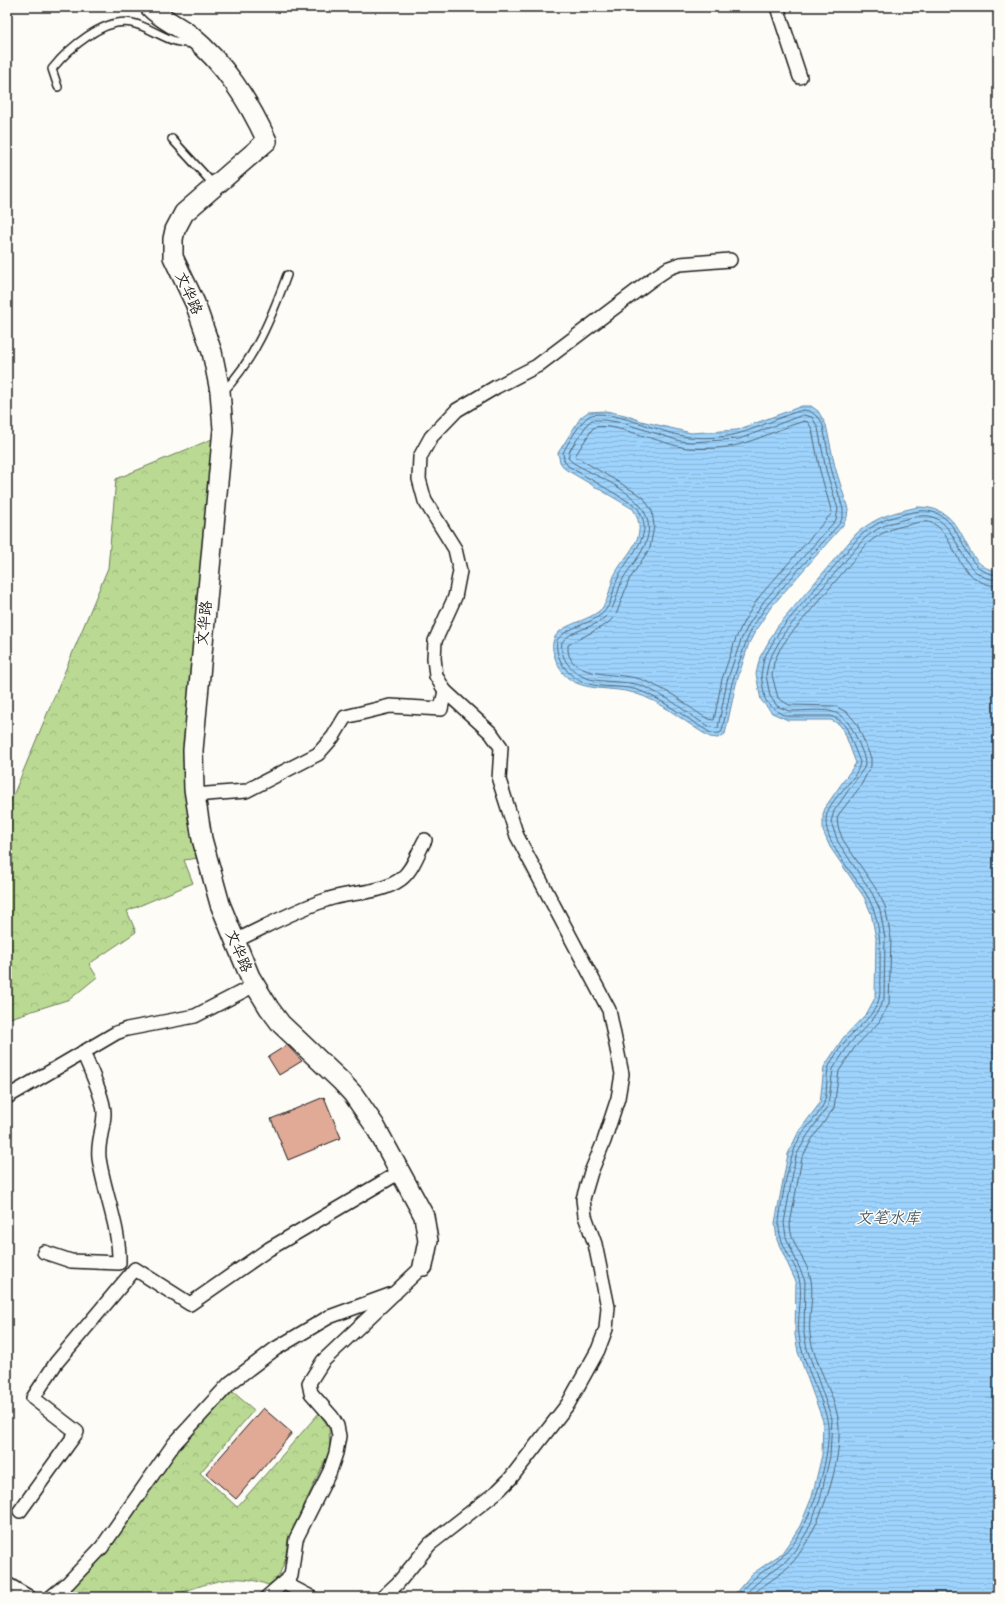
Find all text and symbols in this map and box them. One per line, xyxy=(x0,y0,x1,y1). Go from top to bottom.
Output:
street label: 文华路 xyxy=(170,269,206,318)
street label: 文华路 xyxy=(193,600,217,647)
street label: 文华路 xyxy=(220,927,256,976)
water label: 文笔水库 xyxy=(856,1208,922,1229)

